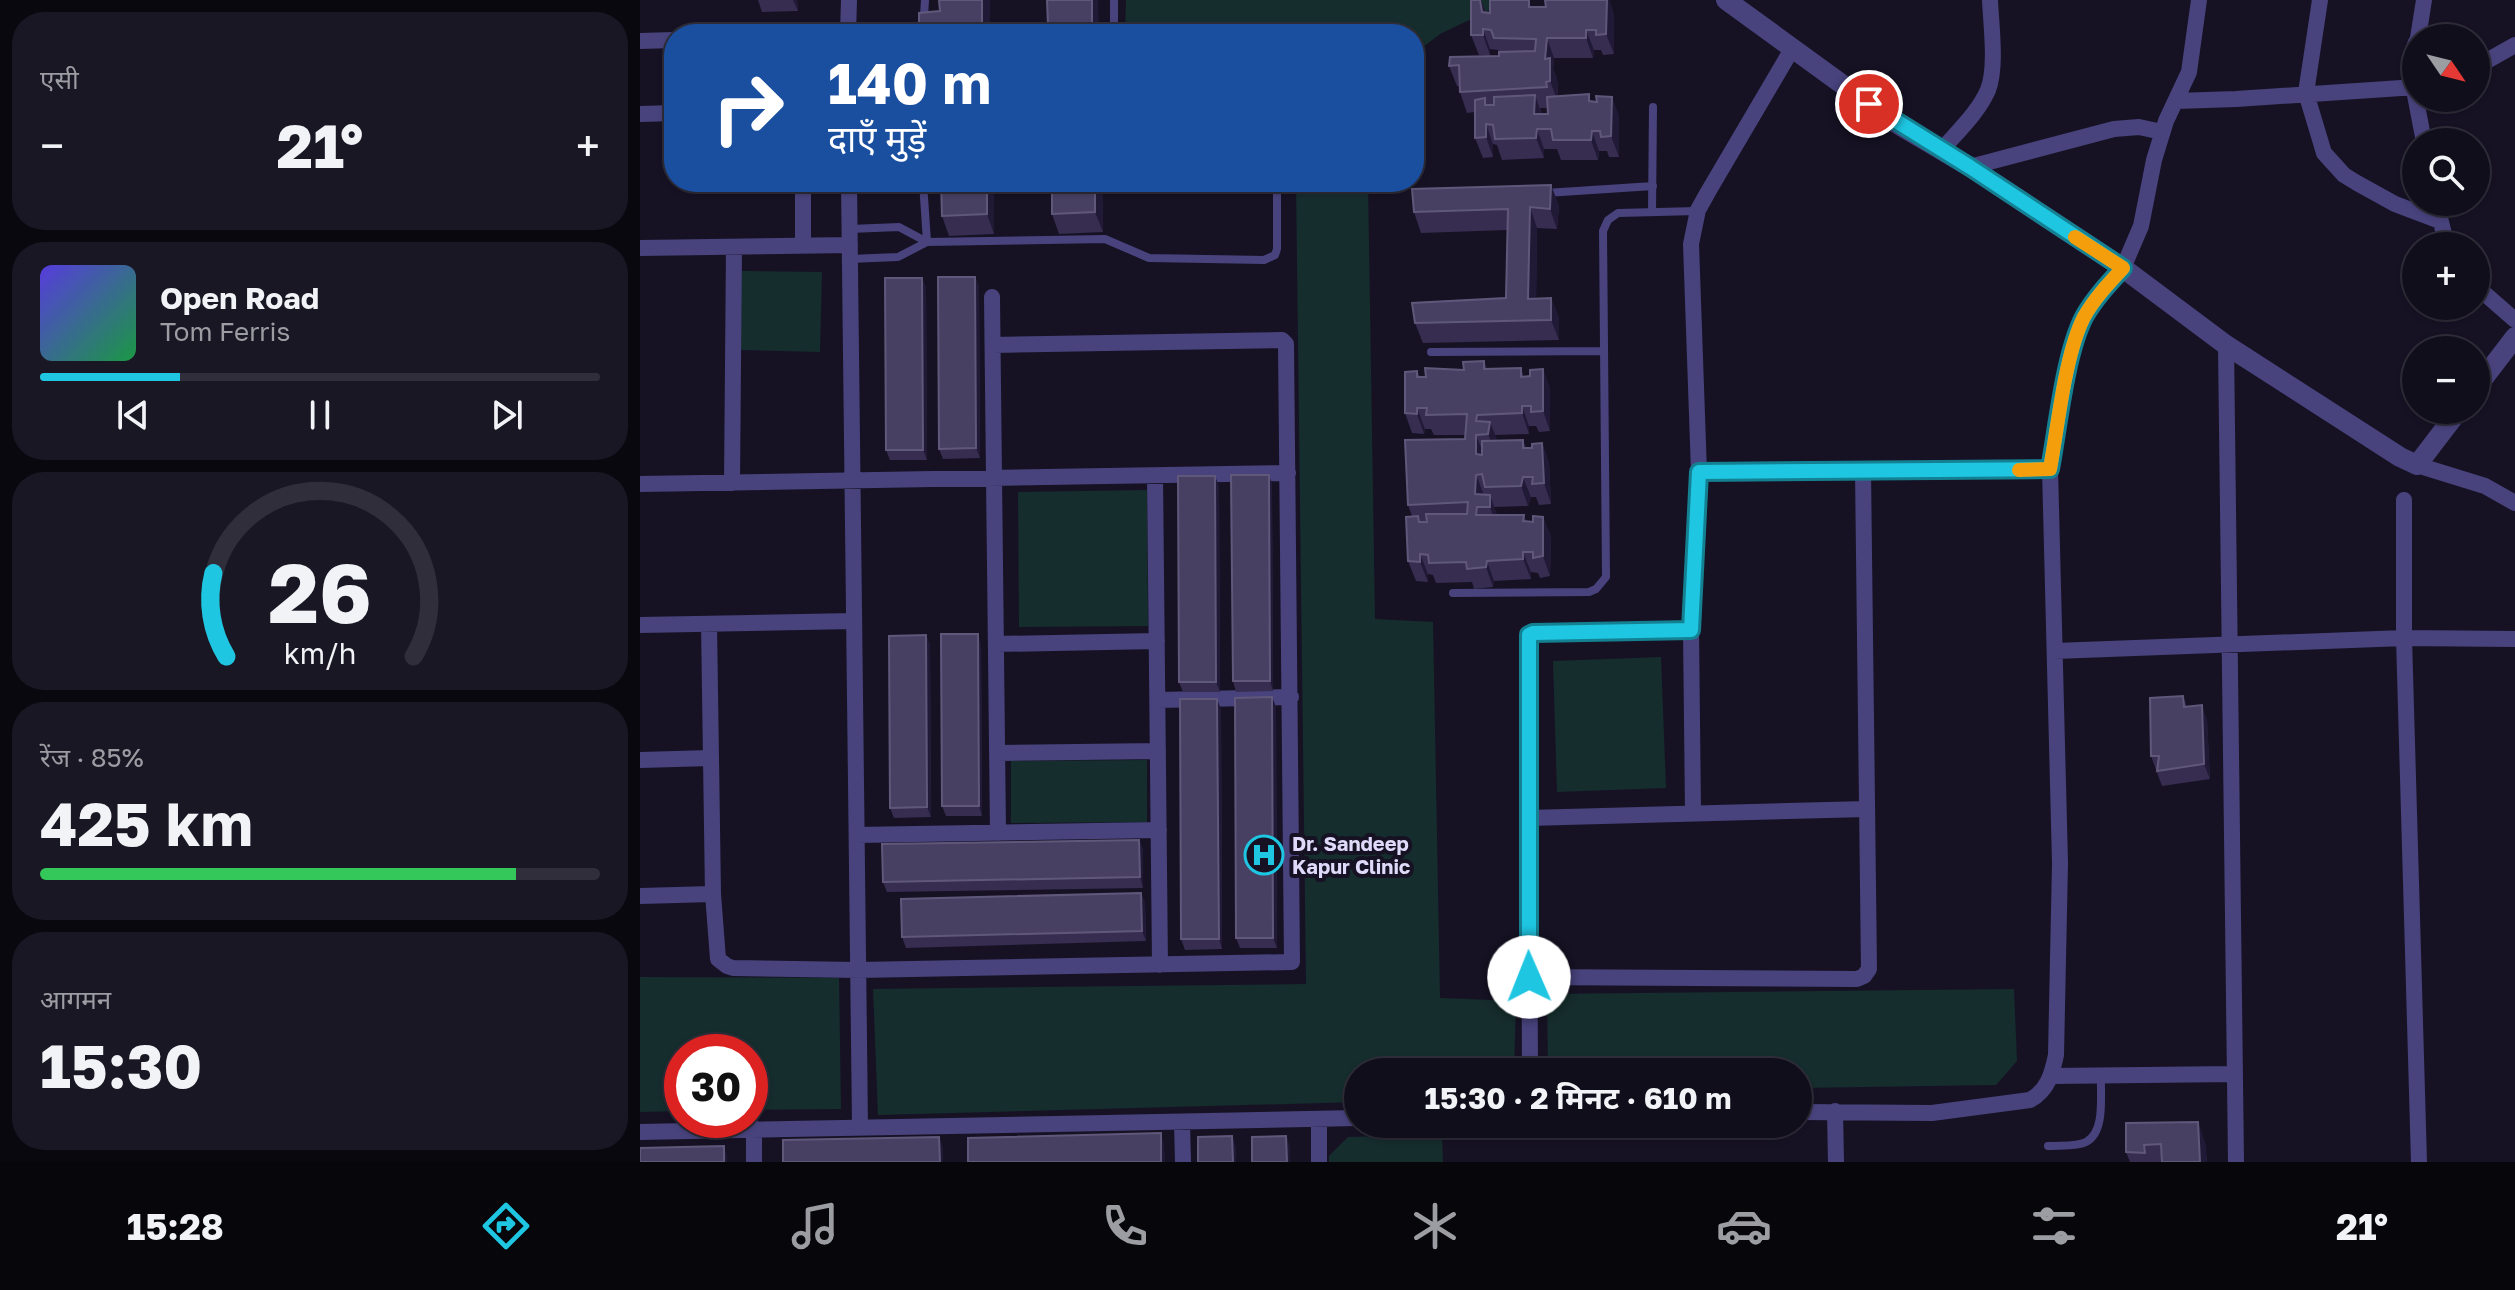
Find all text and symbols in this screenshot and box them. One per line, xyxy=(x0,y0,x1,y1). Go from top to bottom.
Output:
north arrow xyxy=(2402,24,2490,112)
map controls xyxy=(2402,24,2490,424)
text: 140 m xyxy=(828,49,991,116)
icon: right xyxy=(696,56,800,160)
text: एसी xyxy=(40,64,79,95)
pin xyxy=(1835,70,1903,138)
icon: arrive xyxy=(1847,82,1891,126)
text: 21° xyxy=(277,109,363,181)
text: दाएँ मुड़ें xyxy=(828,117,926,160)
text: − xyxy=(40,119,64,172)
text: + xyxy=(576,119,600,172)
button: search xyxy=(2402,128,2490,216)
button: + xyxy=(2402,232,2490,320)
text: Open Road xyxy=(160,280,319,316)
text: Tom Ferris xyxy=(160,316,290,347)
button: − xyxy=(2402,336,2490,424)
icon: previous xyxy=(111,393,155,437)
icon: pause xyxy=(298,393,342,437)
icon: next xyxy=(485,393,529,437)
text: 26 xyxy=(268,541,372,641)
text: km/h xyxy=(284,636,356,670)
text: रेंज · 85% xyxy=(40,742,144,773)
text: 425 km xyxy=(40,787,253,859)
place label: Dr. Sandeep Kapur Clinic xyxy=(1292,831,1410,878)
hospital icon: Dr. Sandeep Kapur Clinic xyxy=(1243,834,1285,876)
position arrow xyxy=(1487,935,1571,1019)
text: आगमन xyxy=(40,984,111,1015)
text: 15:30 xyxy=(40,1029,202,1101)
speed limit sign: 30 xyxy=(664,1034,768,1138)
text: 15:30 · 2 मिनट · 610 m xyxy=(1425,1080,1731,1116)
icon: directions xyxy=(478,1198,534,1254)
icon: music xyxy=(787,1198,843,1254)
icon: phone xyxy=(1097,1198,1153,1254)
icon: climate xyxy=(1407,1198,1463,1254)
icon: car xyxy=(1716,1198,1772,1254)
icon: filters xyxy=(2026,1198,2082,1254)
text: 15:28 xyxy=(127,1205,224,1248)
text: 21° xyxy=(2336,1205,2388,1248)

